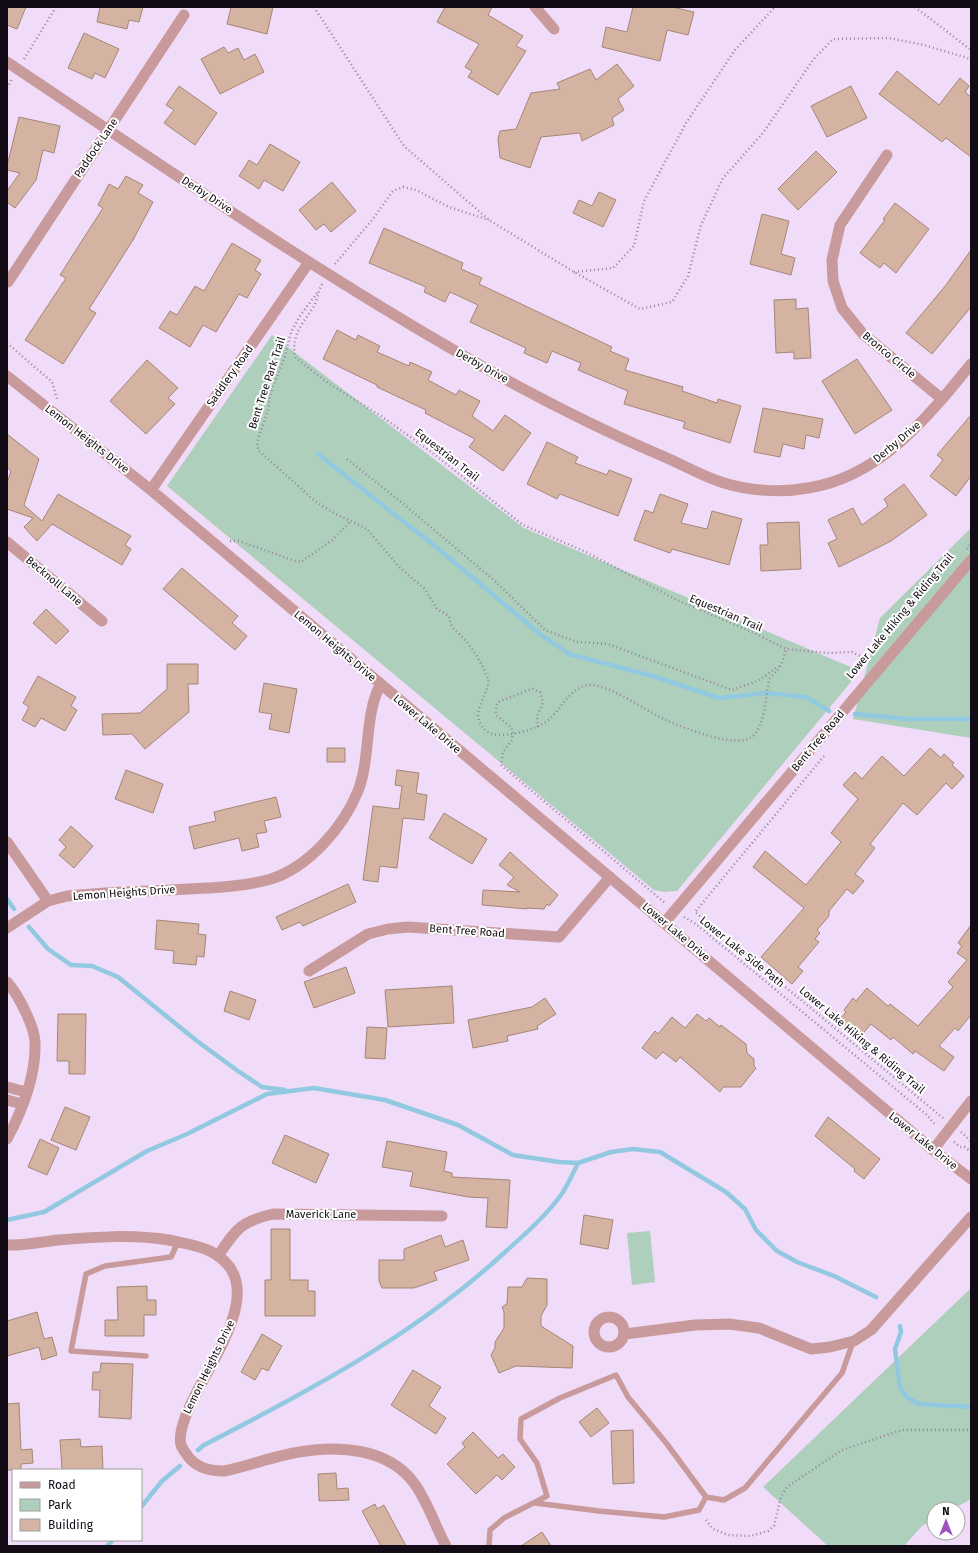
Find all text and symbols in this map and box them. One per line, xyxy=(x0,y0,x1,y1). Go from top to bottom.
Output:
street label: Paddock Lane xyxy=(71,116,121,180)
street label: Derby Drive xyxy=(179,174,235,216)
street label: Bronco Circle xyxy=(860,329,918,381)
street label: Bent Tree Park Trail xyxy=(246,335,288,431)
street label: Saddlery Road xyxy=(204,343,256,409)
street label: Derby Drive xyxy=(454,346,510,386)
street label: Lemon Heights Drive xyxy=(42,402,132,476)
street label: Derby Drive xyxy=(871,418,923,466)
street label: Equestrian Trail xyxy=(412,426,482,484)
street label: Lower Lake Hiking & Riding Trail xyxy=(844,551,956,681)
street label: Becknoll Lane xyxy=(23,554,85,608)
street label: Equestrian Trail xyxy=(688,592,764,634)
street label: Lemon Heights Drive xyxy=(291,608,379,684)
street label: Lower Lake Drive xyxy=(391,692,463,756)
street label: Bent Tree Road xyxy=(789,708,847,774)
street label: Lemon Heights Drive xyxy=(72,883,176,903)
street label: Lower Lake Drive xyxy=(640,900,712,964)
street label: Lower Lake Side Path xyxy=(697,914,787,990)
street label: Bent Tree Road xyxy=(429,922,505,940)
street label: Lower Lake Hiking & Riding Trail xyxy=(797,984,927,1096)
street label: Lower Lake Drive xyxy=(886,1109,960,1173)
street label: Maverick Lane xyxy=(286,1208,356,1221)
street label: Lemon Heights Drive xyxy=(181,1318,237,1416)
legend xyxy=(12,1469,142,1541)
text: Road xyxy=(48,1478,76,1492)
text: Park xyxy=(48,1498,72,1512)
north arrow xyxy=(926,1501,966,1541)
text: N xyxy=(942,1505,950,1518)
text: Building xyxy=(48,1518,94,1532)

